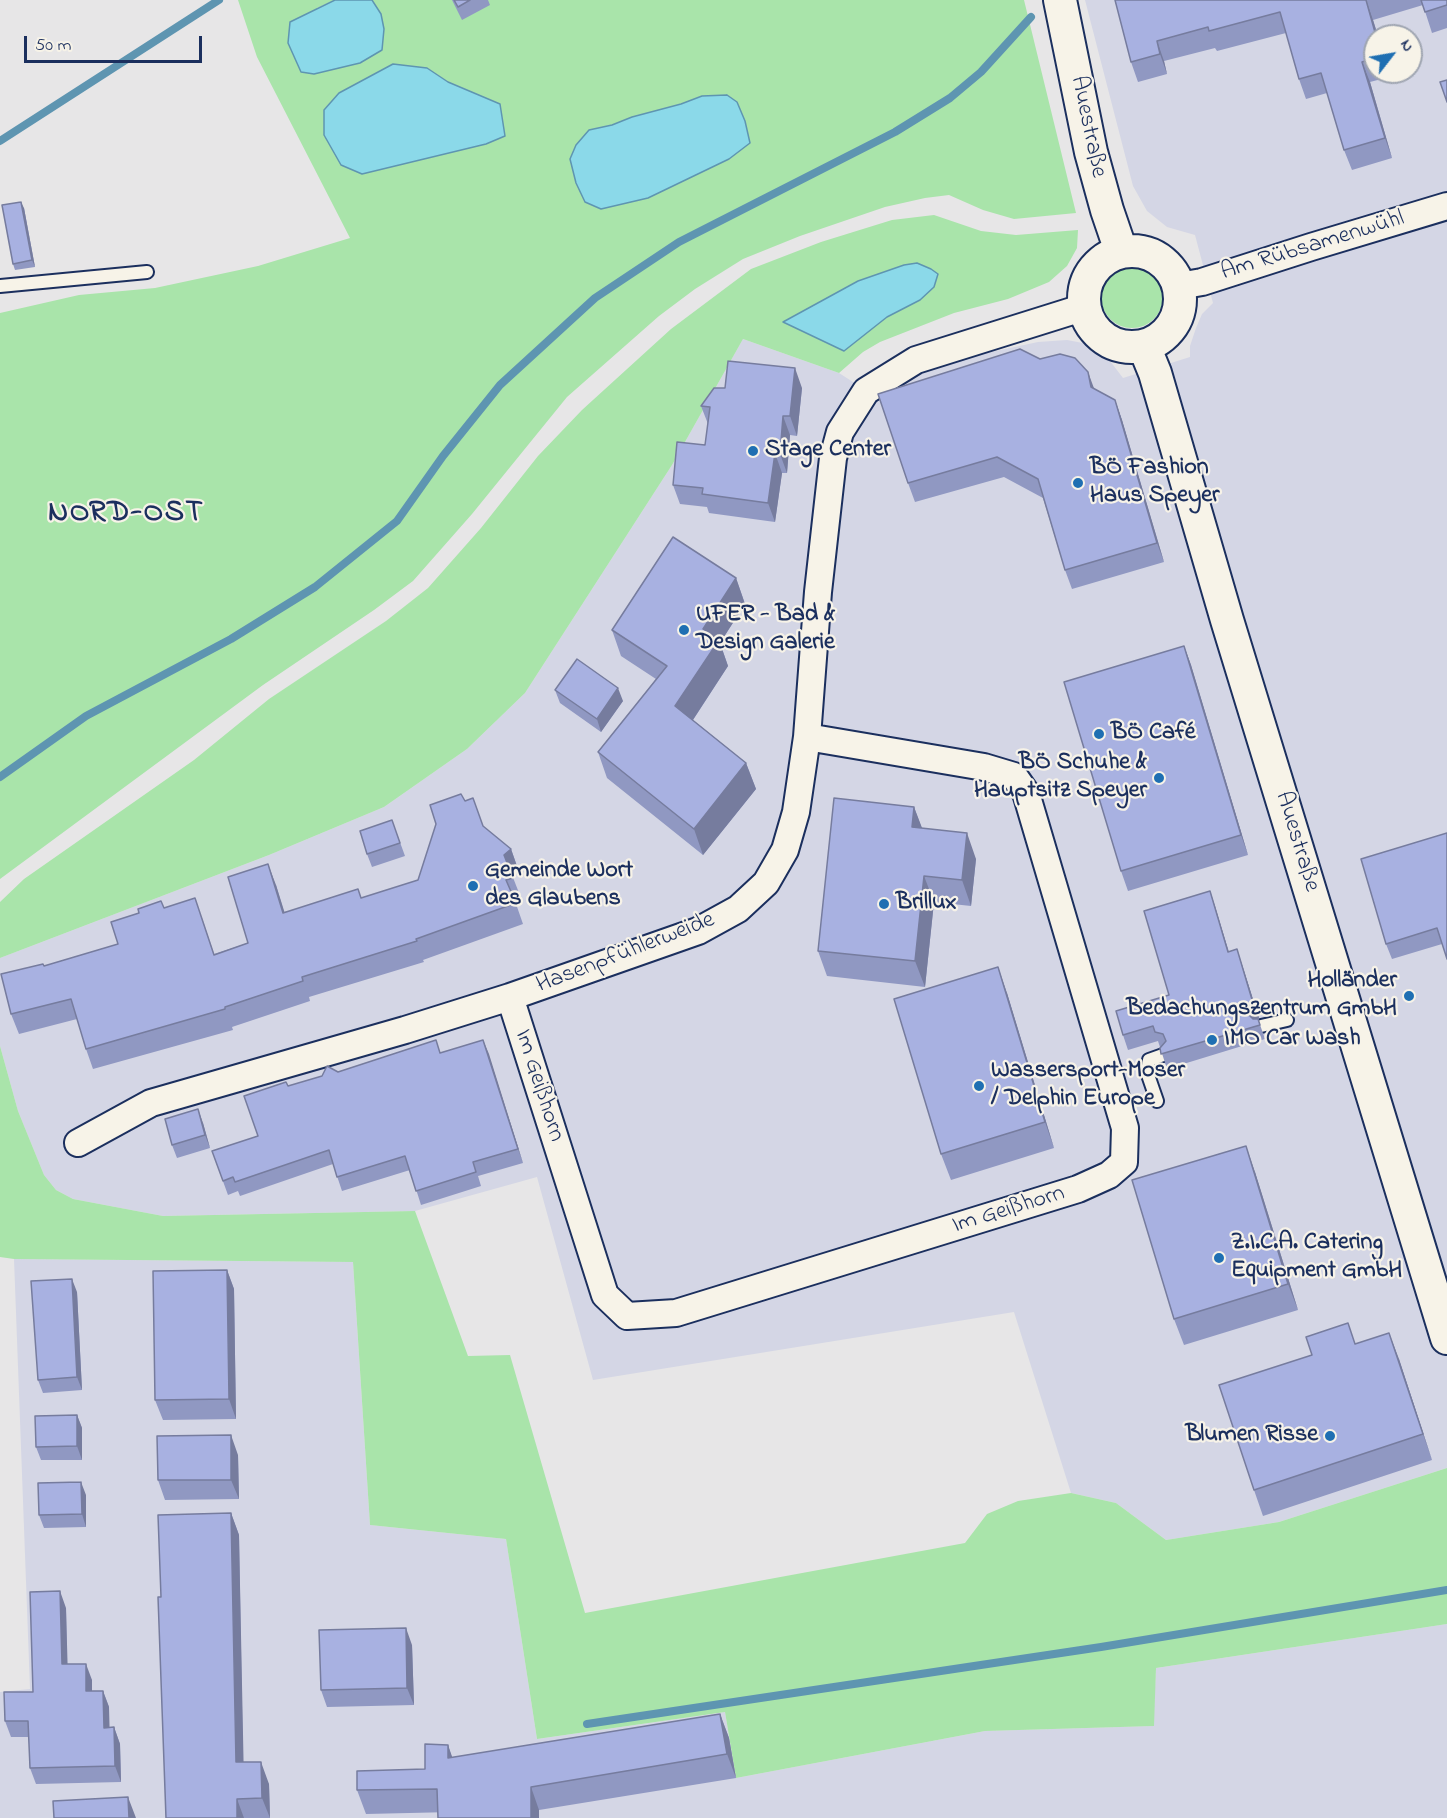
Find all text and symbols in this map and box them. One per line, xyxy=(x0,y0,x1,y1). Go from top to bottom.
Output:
scale bar xyxy=(27,24,206,62)
north arrow xyxy=(1363,24,1423,84)
text: 50 m xyxy=(35,33,72,59)
text: N xyxy=(1394,35,1420,57)
street label: Auestraße xyxy=(1062,74,1112,180)
street label: Am Rübsamenwühl xyxy=(1218,205,1408,289)
place label: Stage Center xyxy=(765,437,891,465)
marker: Stage Center xyxy=(746,444,760,458)
place label: BÖ Fashion Haus Speyer xyxy=(1090,455,1220,511)
marker: BÖ Fashion Haus Speyer xyxy=(1071,476,1085,490)
district label: NORD-OST xyxy=(48,497,204,533)
place label: UFER - Bad & Design Galerie xyxy=(696,602,835,658)
marker: UFER - Bad & Design Galerie xyxy=(677,623,691,637)
place label: BÖ Café xyxy=(1111,720,1196,748)
marker: BÖ Café xyxy=(1092,727,1106,741)
place label: BÖ Schuhe & Hauptsitz Speyer xyxy=(974,750,1147,806)
marker: BÖ Schuhe & Hauptsitz Speyer xyxy=(1152,771,1166,785)
street label: Auestraße xyxy=(1267,788,1325,896)
place label: Gemeinde Wort des Glaubens xyxy=(485,858,633,914)
marker: Gemeinde Wort des Glaubens xyxy=(466,879,480,893)
place label: Brillux xyxy=(896,890,956,918)
marker: Brillux xyxy=(877,897,891,911)
street label: Hasenpfühlerweide xyxy=(533,907,719,1001)
place label: Holländer Bedachungszentrum GmbH xyxy=(1126,968,1397,1024)
marker: Holländer Bedachungszentrum GmbH xyxy=(1402,989,1416,1003)
street label: Im Geißhorn xyxy=(506,1026,570,1146)
place label: IMO Car Wash xyxy=(1224,1026,1361,1054)
marker: IMO Car Wash xyxy=(1205,1033,1219,1047)
place label: Wassersport-Moser / Delphin Europe xyxy=(991,1058,1185,1114)
marker: Wassersport-Moser / Delphin Europe xyxy=(972,1079,986,1093)
street label: Im Geißhorn xyxy=(949,1180,1069,1242)
place label: Z.I.C.A. Catering Equipment GmbH xyxy=(1231,1230,1402,1286)
marker: Z.I.C.A. Catering Equipment GmbH xyxy=(1212,1251,1226,1265)
place label: Blumen Risse xyxy=(1186,1422,1318,1450)
marker: Blumen Risse xyxy=(1323,1429,1337,1443)

